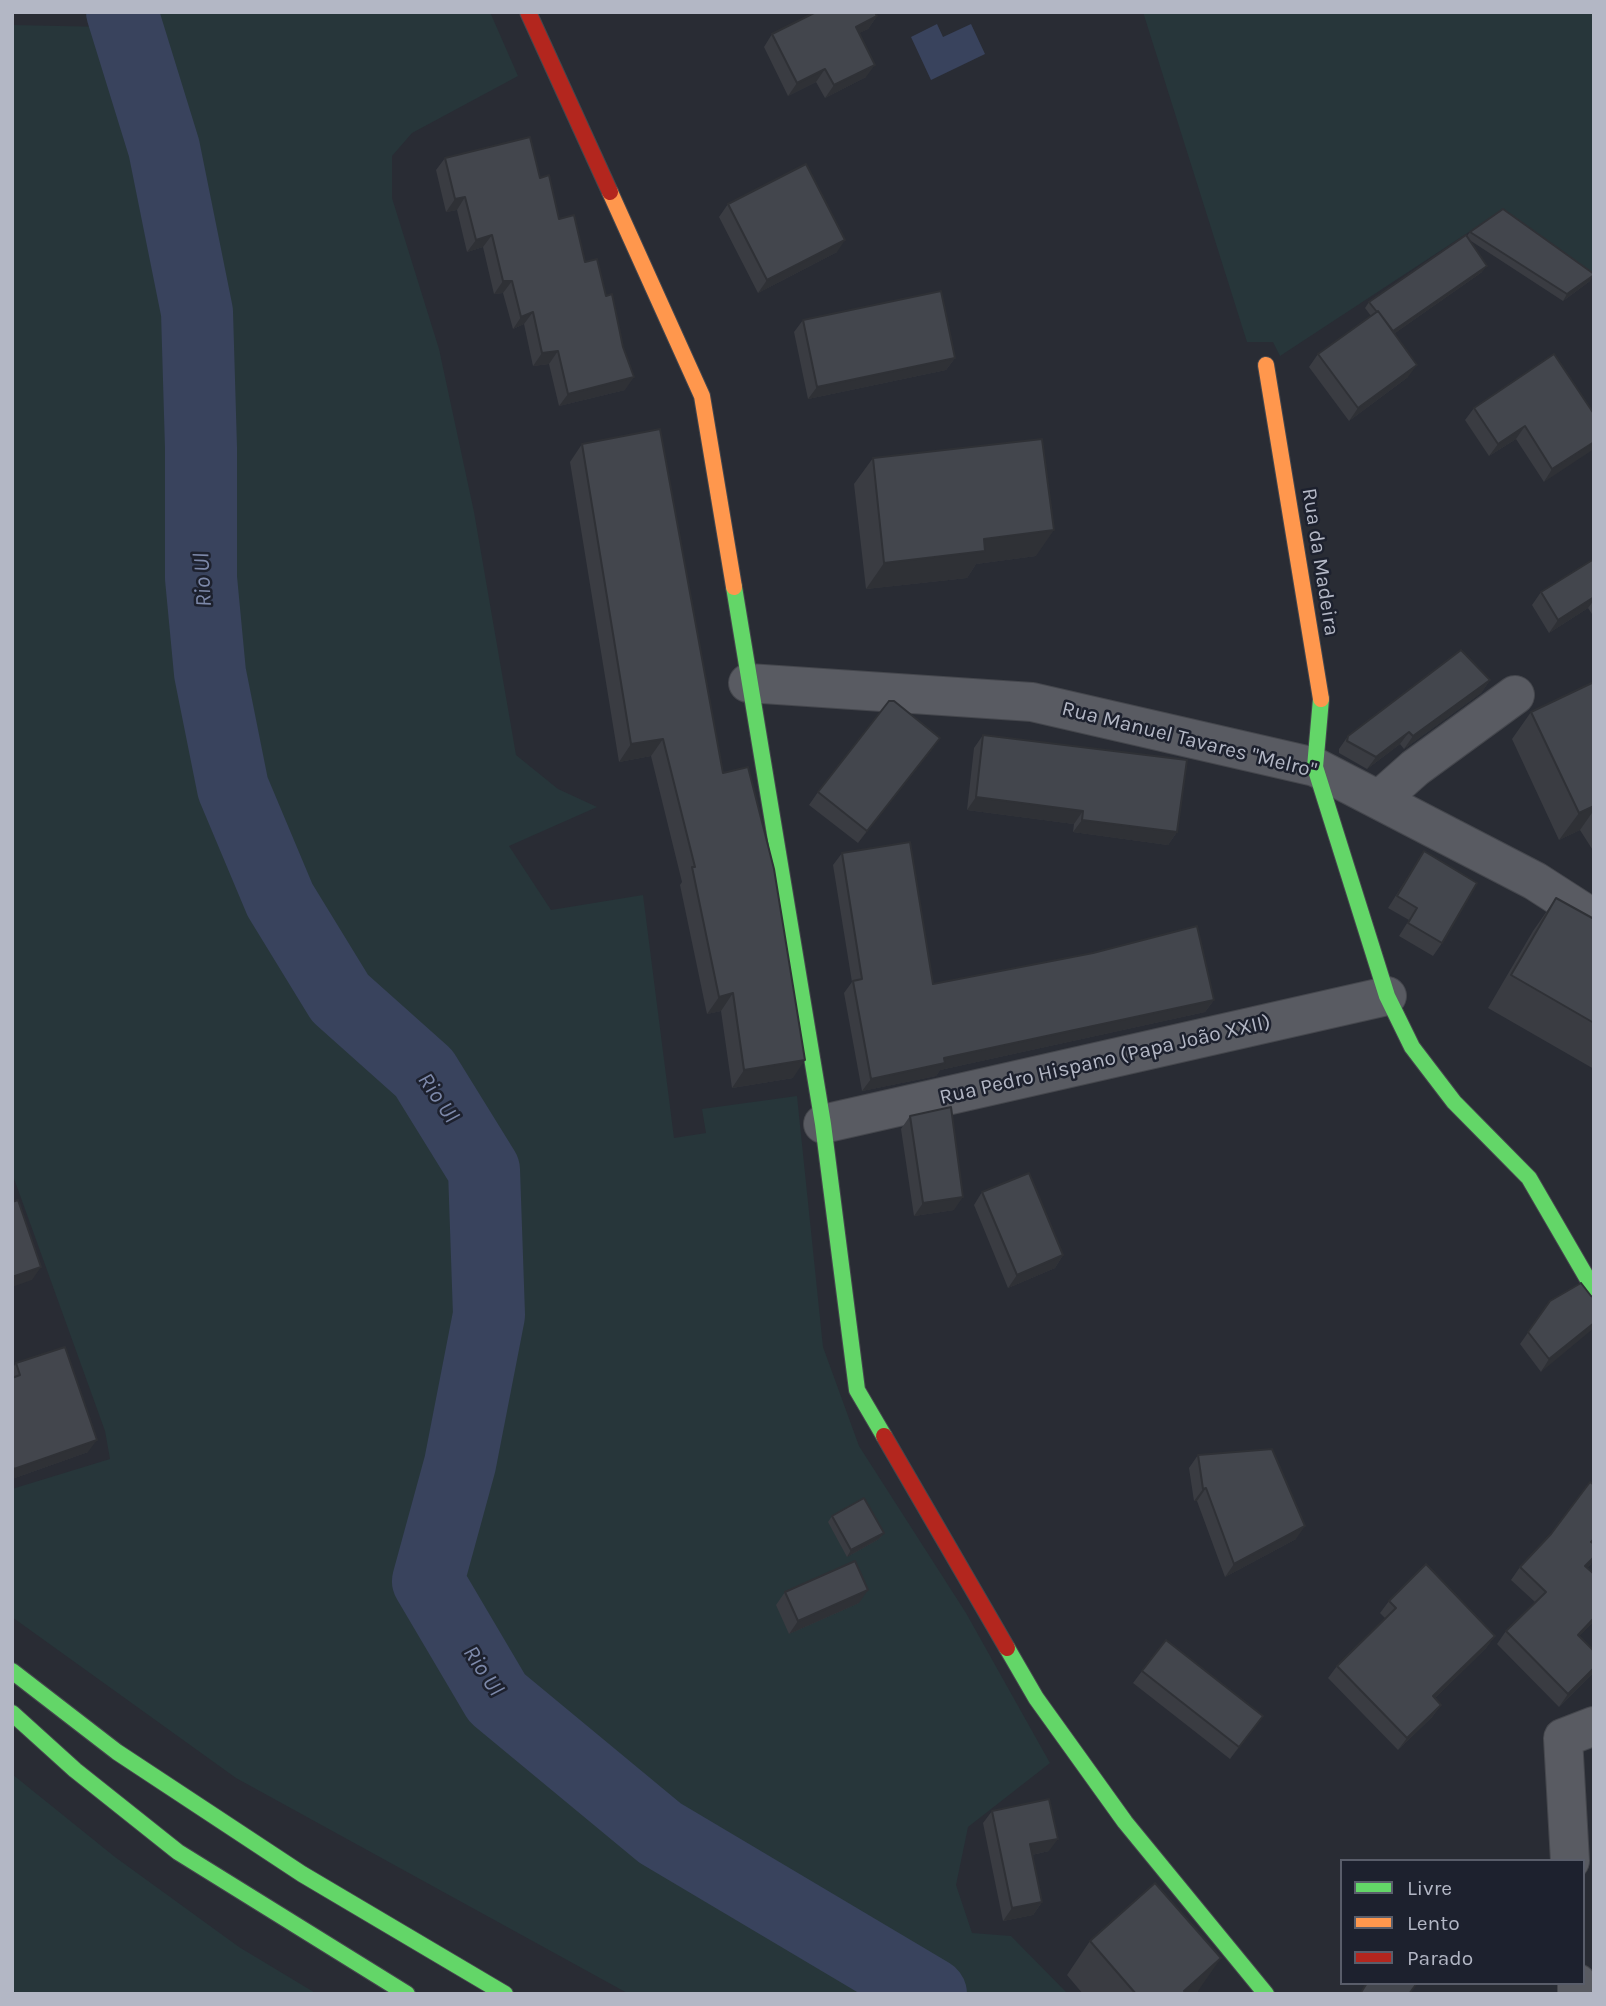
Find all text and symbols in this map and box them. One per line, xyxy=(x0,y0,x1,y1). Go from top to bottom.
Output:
street label: Rua da Madeira xyxy=(1296,486,1344,638)
water label: Rio Ul xyxy=(188,552,218,608)
street label: Rua Manuel Tavares "Melro" xyxy=(1059,696,1319,784)
street label: Rua Pedro Hispano (Papa João XXII) xyxy=(937,1010,1273,1110)
water label: Rio Ul xyxy=(411,1068,465,1128)
water label: Rio Ul xyxy=(457,1641,509,1701)
legend xyxy=(1340,1859,1585,1985)
text: Livre xyxy=(1407,1876,1452,1900)
text: Lento xyxy=(1407,1911,1460,1935)
text: Parado xyxy=(1407,1946,1473,1970)

